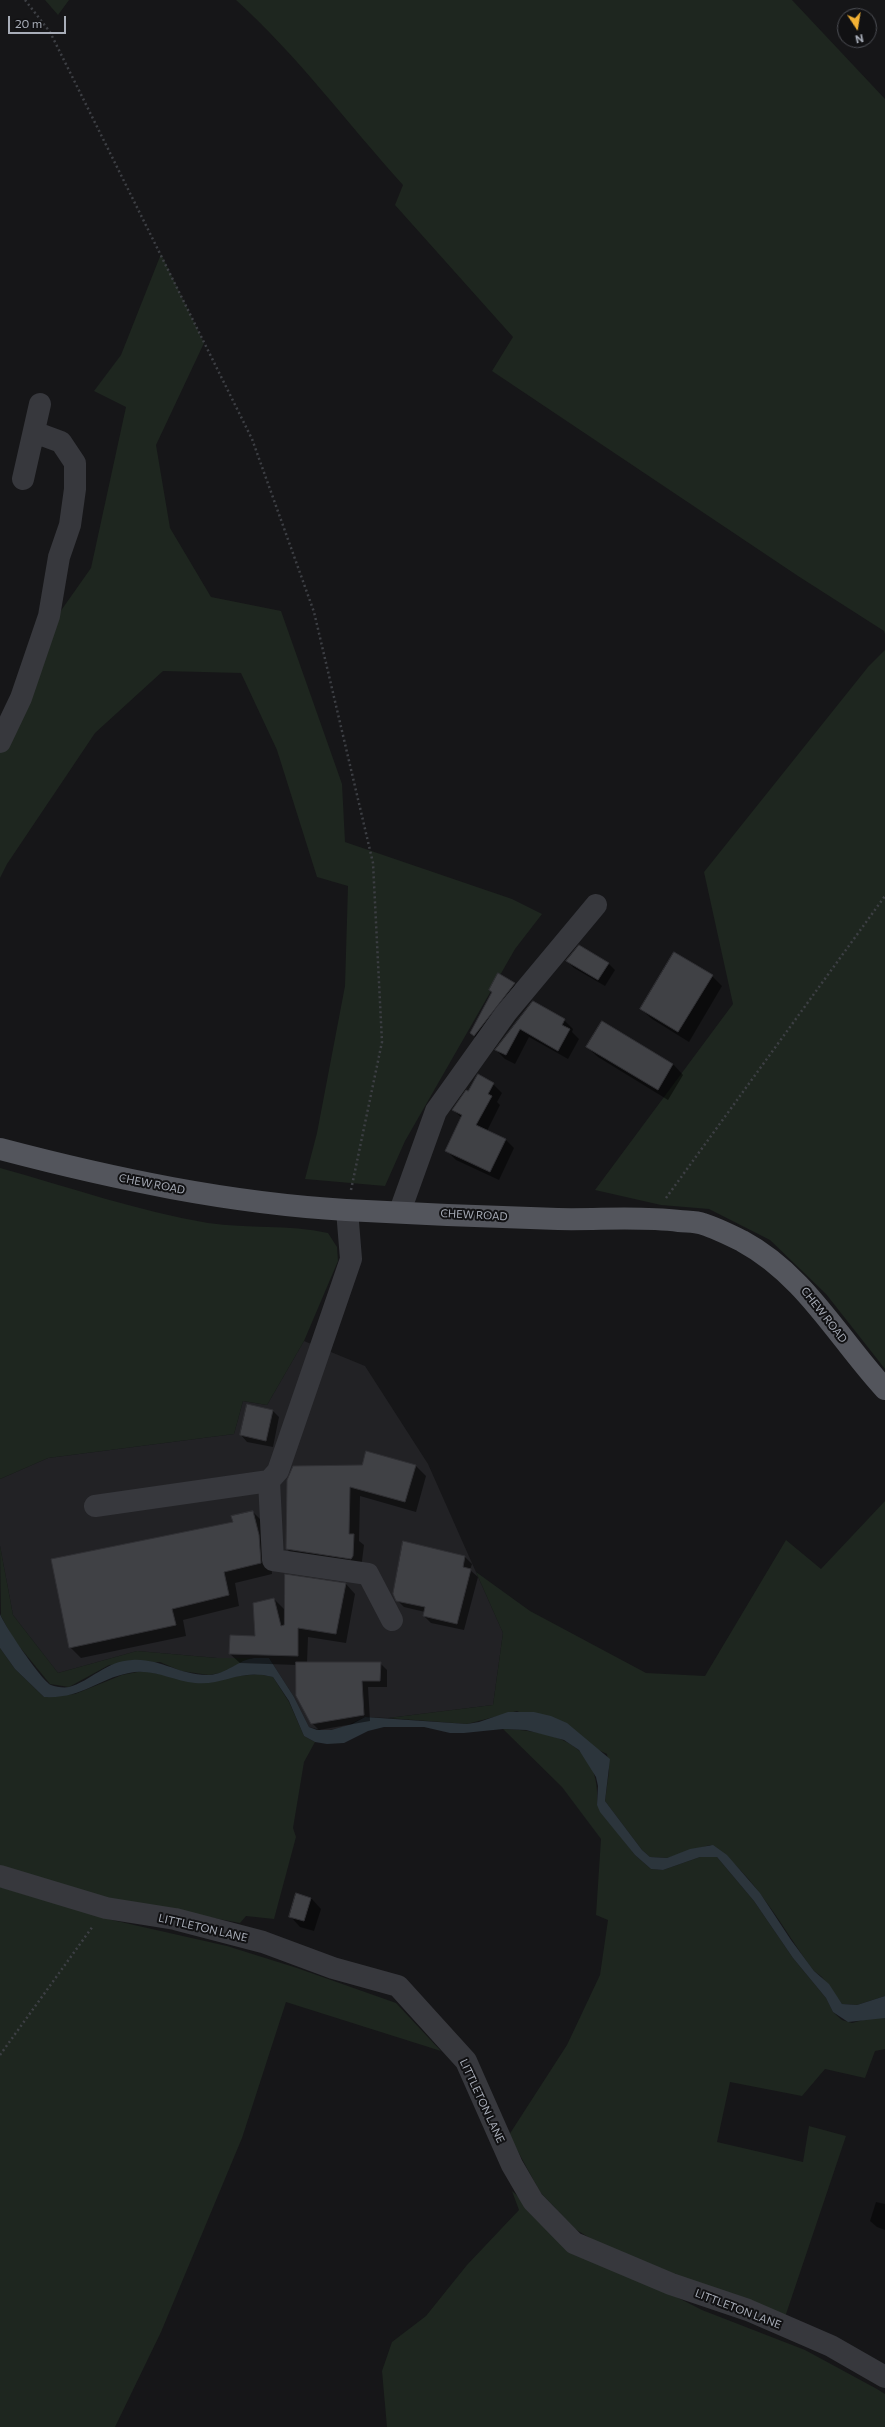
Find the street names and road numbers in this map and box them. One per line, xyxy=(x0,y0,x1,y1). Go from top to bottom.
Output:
street label: CHEW ROAD xyxy=(118,1171,186,1197)
street label: CHEW ROAD xyxy=(440,1207,508,1223)
street label: CHEW ROAD xyxy=(798,1284,850,1346)
street label: LITTLETON LANE xyxy=(157,1911,249,1945)
street label: LITTLETON LANE xyxy=(457,2057,507,2145)
street label: LITTLETON LANE xyxy=(693,2287,783,2331)

